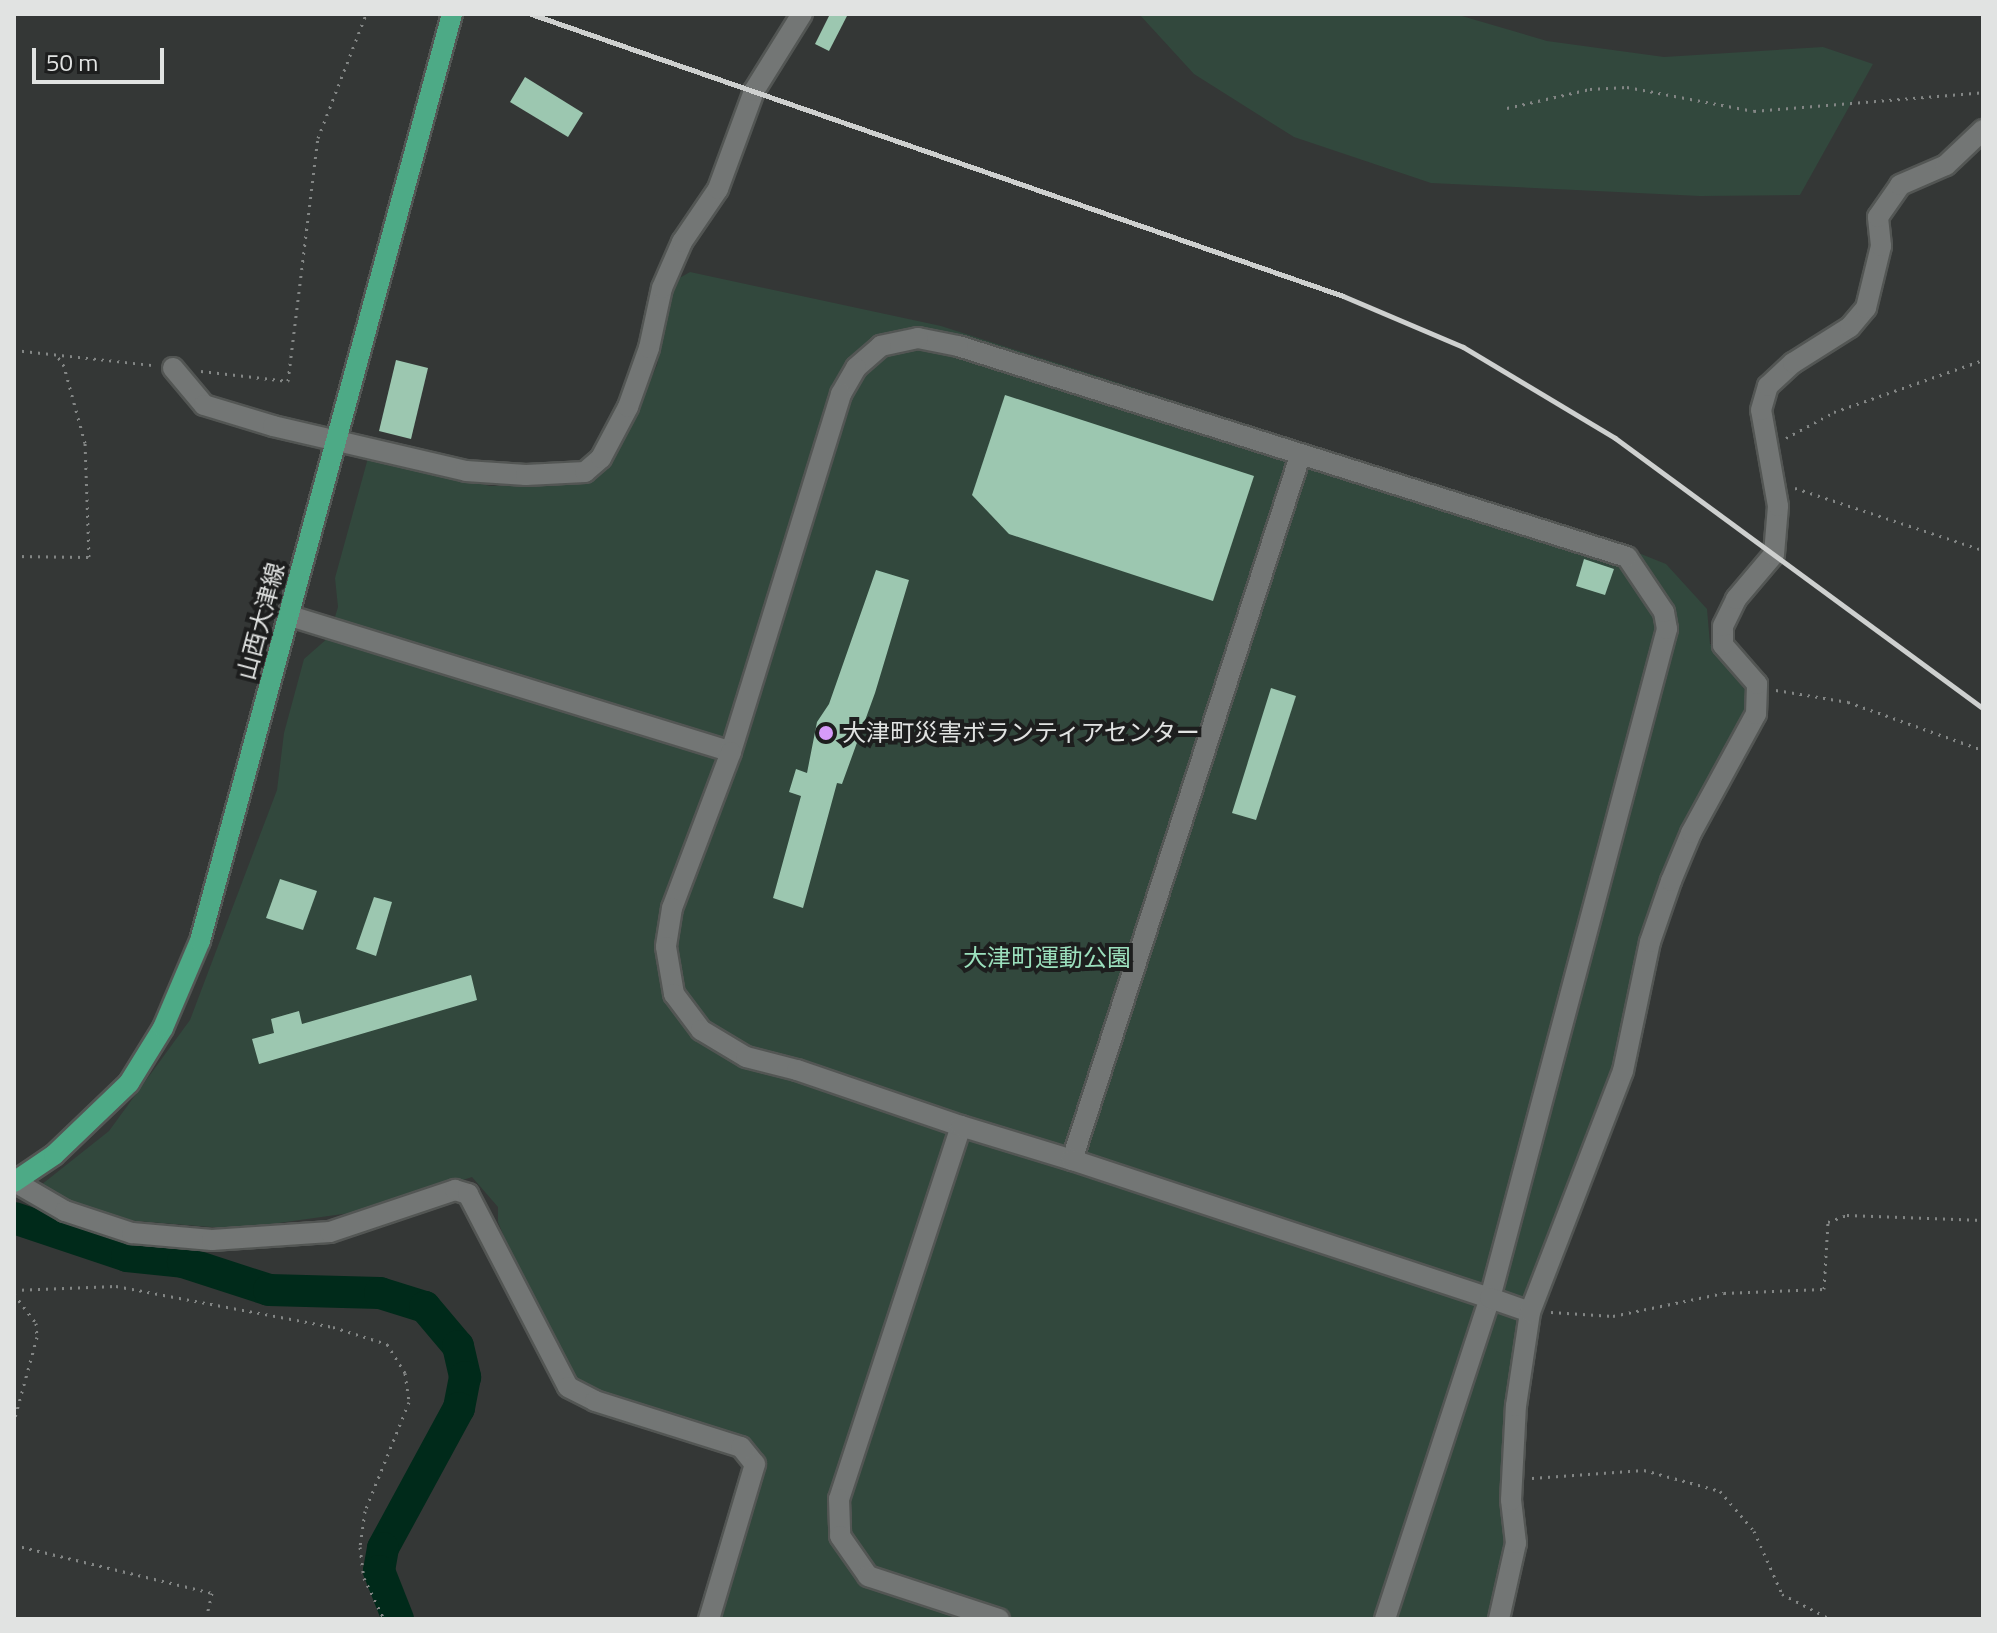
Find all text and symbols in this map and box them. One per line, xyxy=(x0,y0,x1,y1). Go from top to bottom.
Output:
scale bar xyxy=(36,32,168,82)
text: 50 m xyxy=(46,44,98,80)
street label: 山西大津線 xyxy=(232,559,290,683)
place label: 大津町災害ボランティアセンター xyxy=(842,719,1202,747)
marker: 大津町災害ボランティアセンター xyxy=(817,724,835,742)
park label: 大津町運動公園 xyxy=(963,944,1131,972)

